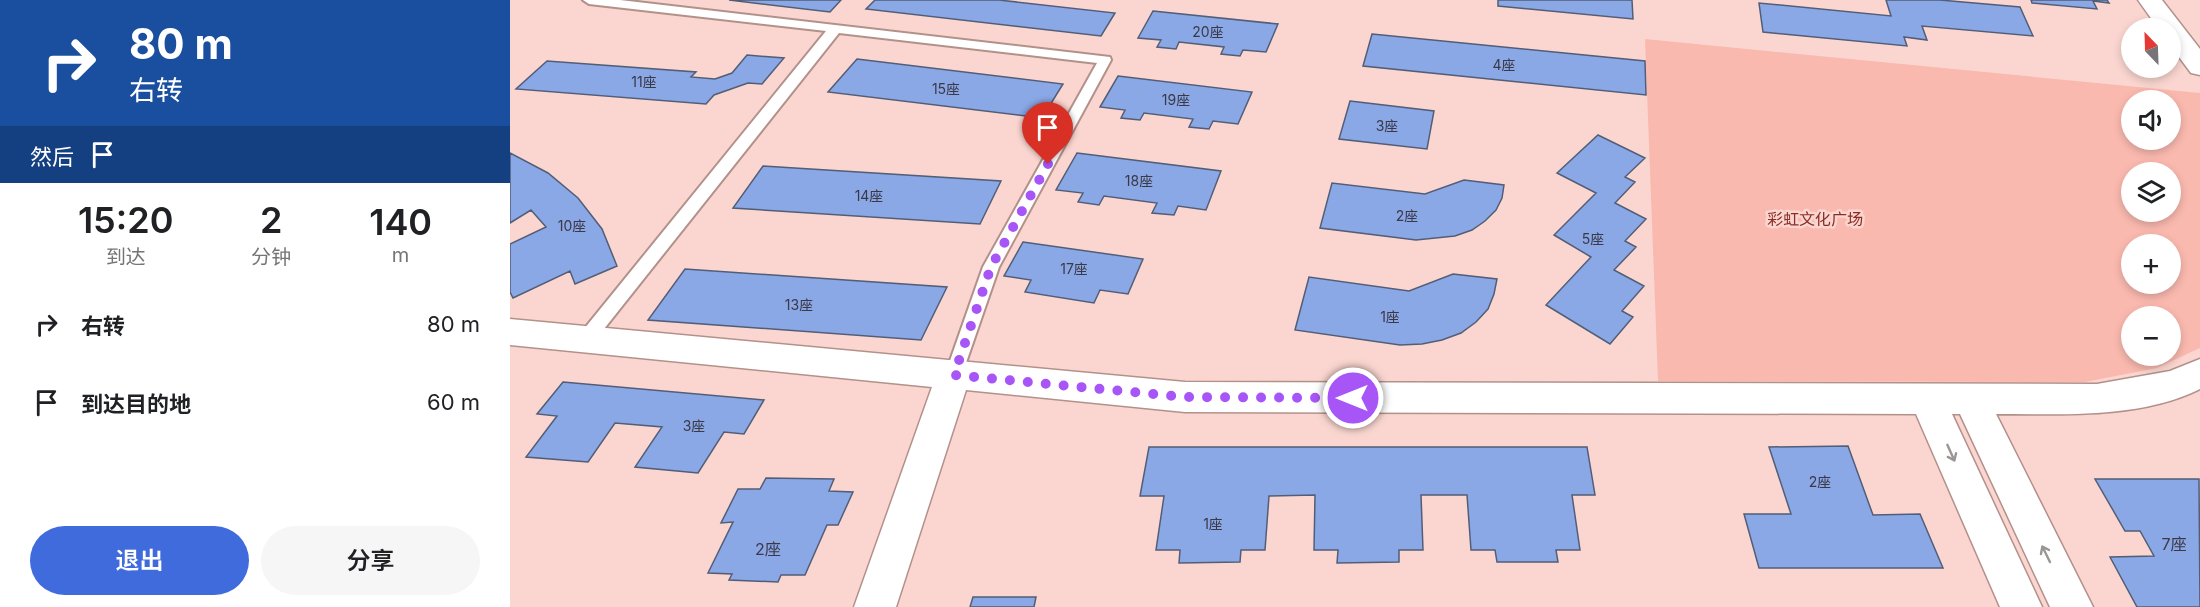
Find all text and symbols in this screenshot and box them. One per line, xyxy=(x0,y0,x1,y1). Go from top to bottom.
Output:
text: 80 m xyxy=(129,18,233,69)
north arrow xyxy=(2121,18,2181,78)
map controls xyxy=(2121,18,2181,366)
house number: 20座 xyxy=(1192,23,1224,40)
icon: right xyxy=(30,24,108,102)
house number: 4座 xyxy=(1492,56,1516,73)
house number: 11座 xyxy=(631,73,657,90)
text: 右转 xyxy=(129,74,183,107)
house number: 15座 xyxy=(932,80,960,97)
button: sound xyxy=(2121,90,2181,150)
house number: 19座 xyxy=(1162,91,1190,108)
pin xyxy=(1022,102,1073,164)
icon: arrive xyxy=(1031,111,1064,144)
house number: 3座 xyxy=(1376,117,1398,134)
icon: arrive xyxy=(86,138,119,171)
text: 然后 xyxy=(30,144,74,170)
button: layers xyxy=(2121,162,2181,222)
house number: 18座 xyxy=(1125,172,1153,189)
house number: 14座 xyxy=(855,187,883,204)
text: 15:20 xyxy=(78,198,173,242)
text: 2 xyxy=(260,198,283,242)
text: 140 xyxy=(369,200,432,244)
house number: 2座 xyxy=(1396,207,1418,224)
park label: 彩虹文化广场 xyxy=(1767,209,1863,229)
house number: 10座 xyxy=(558,217,586,234)
house number: 5座 xyxy=(1582,230,1604,247)
button: + xyxy=(2121,234,2181,294)
text: m xyxy=(392,243,409,267)
text: 到达 xyxy=(106,245,146,269)
text: 分钟 xyxy=(251,245,291,269)
house number: 17座 xyxy=(1060,260,1088,277)
house number: 13座 xyxy=(785,296,813,313)
button: − xyxy=(2121,306,2181,366)
icon: right xyxy=(30,308,63,341)
house number: 1座 xyxy=(1380,308,1400,325)
text: 80 m xyxy=(427,311,480,337)
text: 右转 xyxy=(81,313,125,339)
position arrow xyxy=(1321,366,1385,430)
icon: arrive xyxy=(30,386,63,419)
text: 60 m xyxy=(427,389,480,415)
text: 到达目的地 xyxy=(81,391,191,417)
house number: 3座 xyxy=(683,417,705,434)
one-way arrow xyxy=(1946,443,1958,461)
house number: 2座 xyxy=(1809,473,1831,490)
house number: 1座 xyxy=(1203,515,1223,532)
button: 退出 xyxy=(30,526,249,595)
button: 分享 xyxy=(261,526,480,595)
house number: 7座 xyxy=(2161,534,2187,554)
house number: 2座 xyxy=(755,539,781,559)
one-way arrow xyxy=(2040,546,2051,564)

